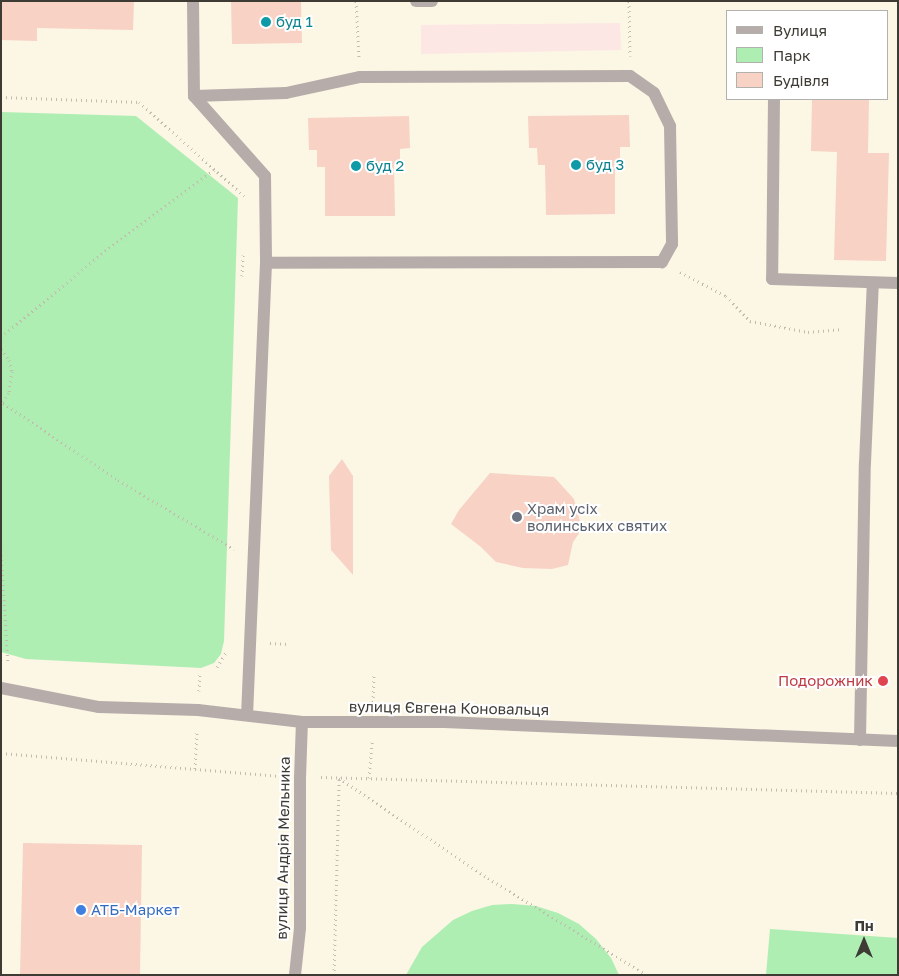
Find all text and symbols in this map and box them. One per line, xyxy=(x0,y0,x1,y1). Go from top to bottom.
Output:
legend xyxy=(726,10,889,100)
place label: буд 1 xyxy=(276,13,313,31)
marker: буд 1 xyxy=(260,16,272,28)
text: Вулиця xyxy=(773,21,827,39)
text: Парк xyxy=(773,46,811,64)
text: Будівля xyxy=(773,71,829,89)
place label: буд 3 xyxy=(586,156,624,174)
place label: буд 2 xyxy=(366,157,404,175)
marker: буд 3 xyxy=(570,159,582,171)
marker: буд 2 xyxy=(350,160,362,172)
place label: Храм усіх волинських святих xyxy=(527,499,667,534)
marker: Храм усіх волинських святих xyxy=(511,511,523,523)
place label: Подорожник xyxy=(778,672,873,690)
marker: Подорожник xyxy=(877,675,889,687)
street label: вулиця Євгена Коновальця xyxy=(349,697,549,719)
street label: вулиця Андрія Мельника xyxy=(272,756,294,940)
place label: АТБ-Маркет xyxy=(91,901,180,919)
marker: АТБ-Маркет xyxy=(75,904,87,916)
north arrow xyxy=(839,916,889,966)
text: Пн xyxy=(854,917,874,934)

